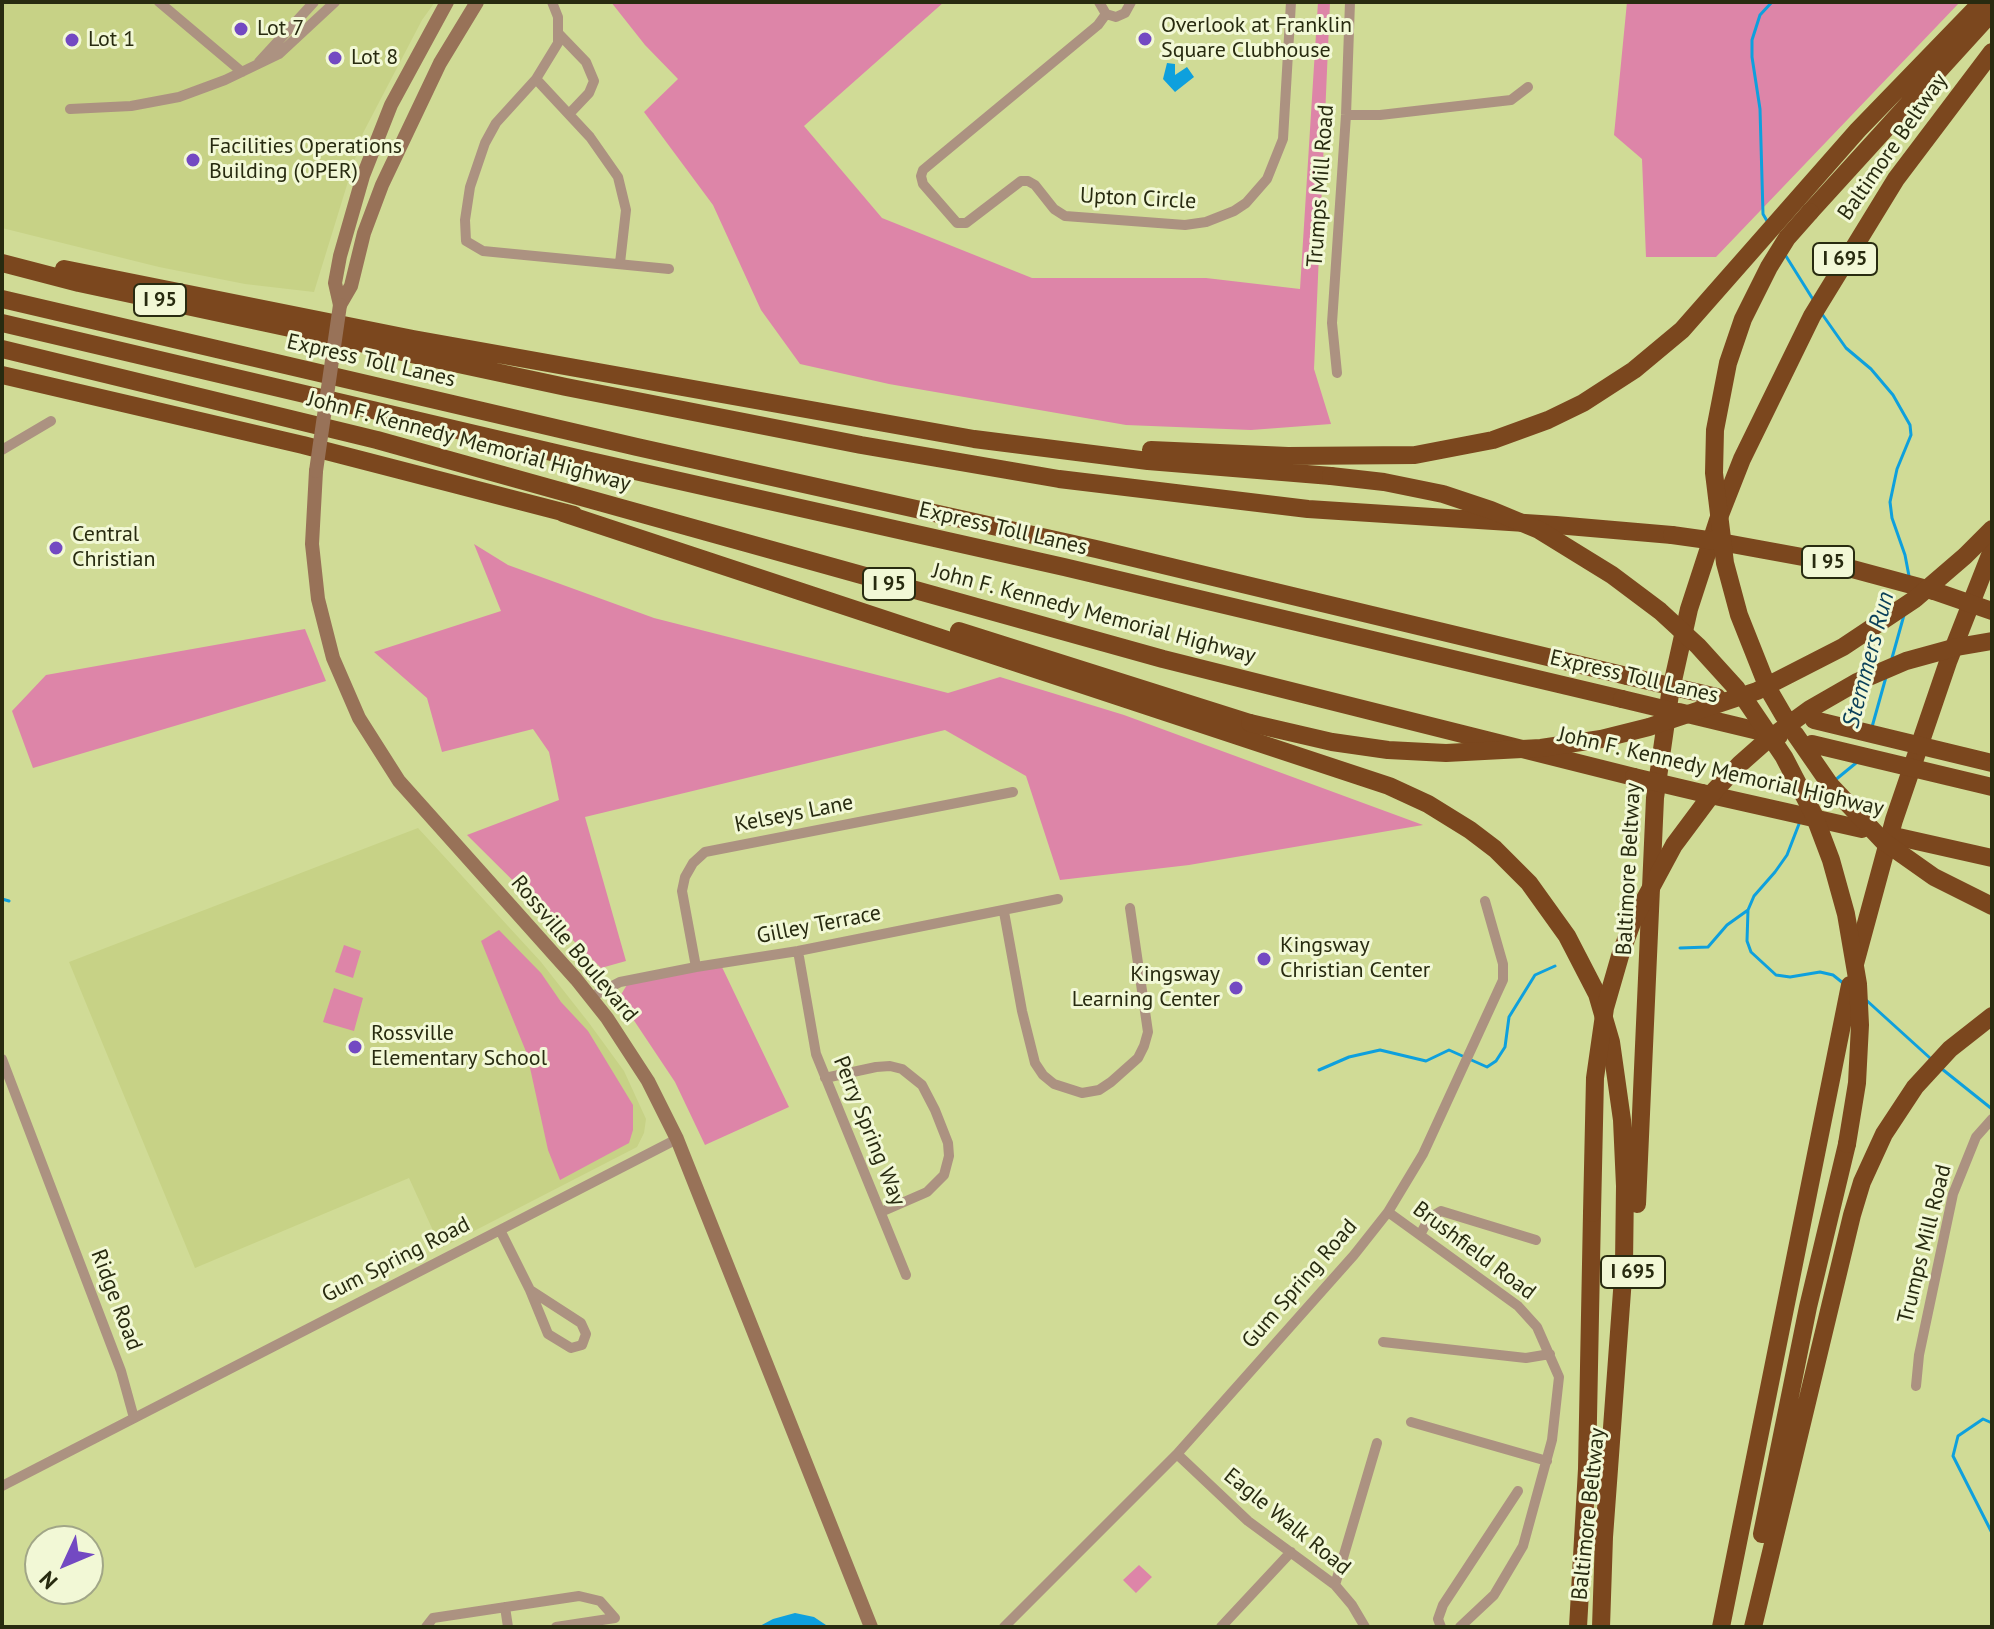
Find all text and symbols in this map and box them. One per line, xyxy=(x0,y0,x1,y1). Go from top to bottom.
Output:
place label: Overlook at Franklin Square Clubhouse xyxy=(1161,13,1352,64)
place label: Lot 7 xyxy=(257,16,304,42)
marker: Lot 7 xyxy=(232,20,250,38)
place label: Lot 1 xyxy=(88,27,135,53)
marker: Overlook at Franklin Square Clubhouse xyxy=(1136,30,1154,48)
marker: Lot 1 xyxy=(63,31,81,49)
place label: Lot 8 xyxy=(351,45,398,71)
marker: Lot 8 xyxy=(326,49,344,67)
street label: Baltimore Beltway xyxy=(1833,69,1953,225)
street label: Trumps Mill Road xyxy=(1302,104,1340,268)
place label: Facilities Operations Building (OPER) xyxy=(209,134,402,186)
marker: Facilities Operations Building (OPER) xyxy=(184,151,202,169)
street label: Upton Circle xyxy=(1079,183,1197,215)
road number: I 695 xyxy=(1813,243,1877,275)
road number: I 95 xyxy=(134,284,186,316)
street label: Express Toll Lanes xyxy=(284,329,458,393)
street label: John F. Kennedy Memorial Highway xyxy=(305,386,633,498)
street label: Express Toll Lanes xyxy=(916,497,1090,561)
place label: Central Christian xyxy=(72,522,156,574)
marker: Central Christian xyxy=(47,539,65,557)
road number: I 95 xyxy=(1802,546,1854,578)
street label: John F. Kennedy Memorial Highway xyxy=(930,558,1258,670)
road number: I 95 xyxy=(863,568,915,600)
water label: Stemmers Run xyxy=(1837,589,1901,731)
street label: Express Toll Lanes xyxy=(1547,645,1721,709)
street label: John F. Kennedy Memorial Highway xyxy=(1556,722,1886,822)
street label: Baltimore Beltway xyxy=(1611,782,1647,956)
street label: Kelseys Lane xyxy=(732,790,856,838)
street label: Rossville Boulevard xyxy=(505,870,643,1028)
street label: Gilley Terrace xyxy=(755,900,883,950)
place label: Kingsway Christian Center xyxy=(1280,933,1430,984)
marker: Kingsway Christian Center xyxy=(1255,950,1273,968)
place label: Kingsway Learning Center xyxy=(1072,962,1220,1014)
marker: Kingsway Learning Center xyxy=(1227,979,1245,997)
place label: Rossville Elementary School xyxy=(371,1021,547,1072)
marker: Rossville Elementary School xyxy=(346,1038,364,1056)
street label: Perry Spring Way xyxy=(827,1052,911,1210)
street label: Trumps Mill Road xyxy=(1893,1162,1957,1326)
street label: Brushfield Road xyxy=(1407,1196,1541,1306)
street label: Gum Spring Road xyxy=(318,1211,474,1309)
street label: Gum Spring Road xyxy=(1237,1214,1363,1354)
street label: Ridge Road xyxy=(85,1246,147,1354)
road number: I 695 xyxy=(1601,1256,1665,1288)
street label: Baltimore Beltway xyxy=(1567,1427,1611,1601)
street label: Eagle Walk Road xyxy=(1218,1463,1356,1581)
north arrow xyxy=(24,1525,104,1605)
text: N xyxy=(33,1565,63,1595)

